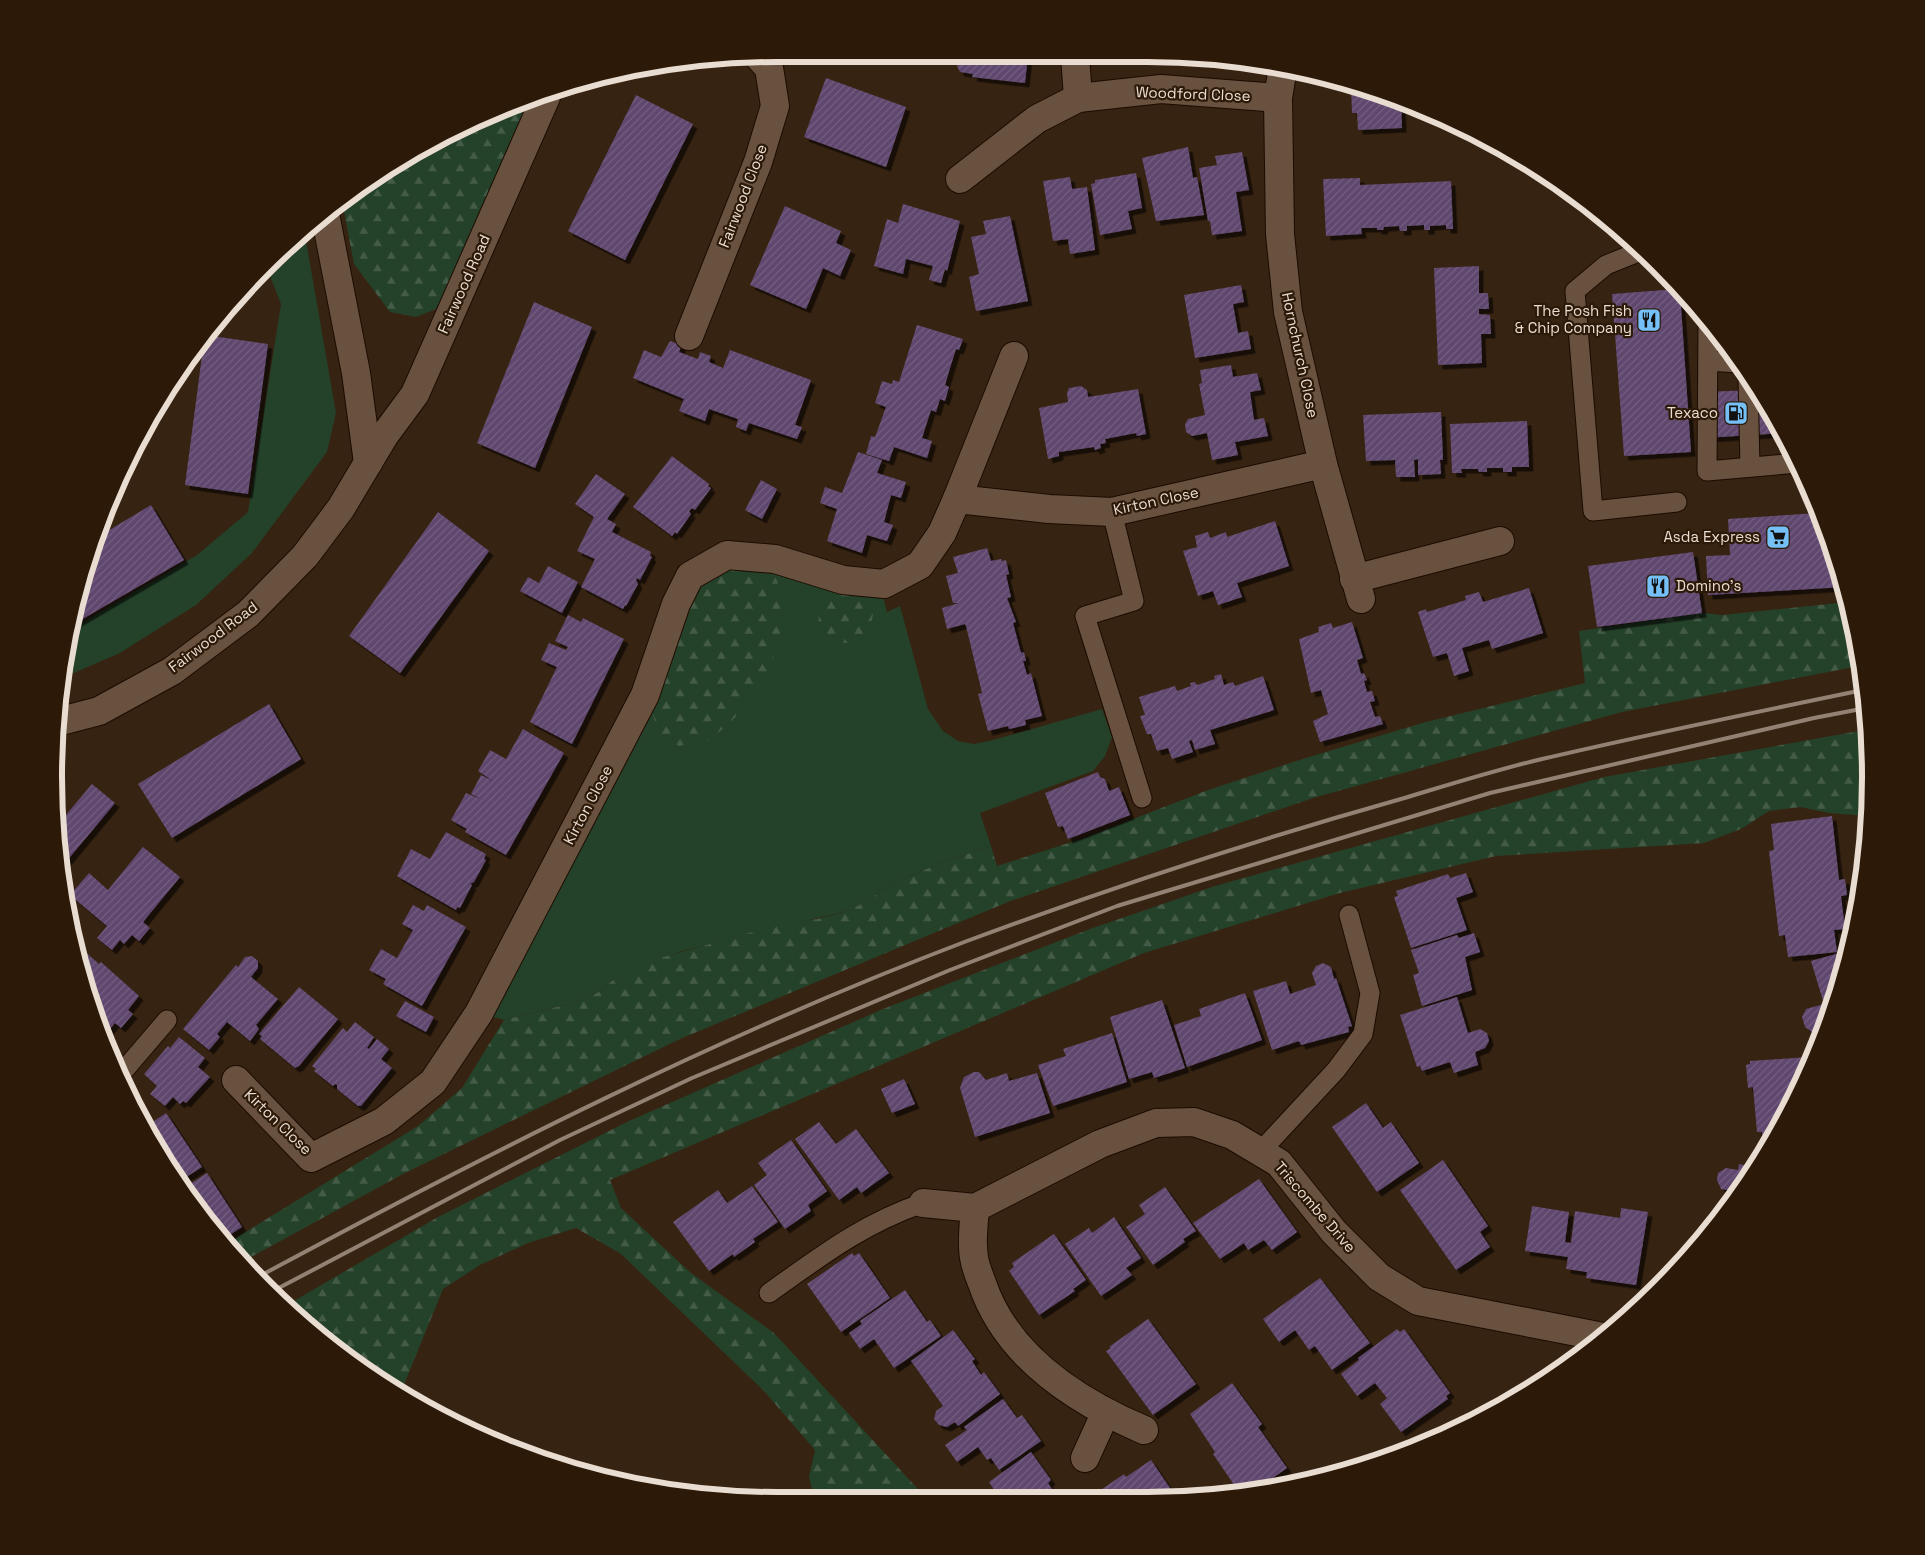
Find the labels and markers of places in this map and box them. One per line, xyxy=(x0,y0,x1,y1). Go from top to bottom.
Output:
place label: The Posh Fish & Chip Company xyxy=(1515,301,1632,337)
restaurant icon: The Posh Fish & Chip Company xyxy=(1636,307,1662,333)
fuel station icon: Texaco xyxy=(1723,400,1749,426)
place label: Texaco xyxy=(1667,403,1718,422)
supermarket icon: Asda Express xyxy=(1765,524,1791,550)
place label: Asda Express xyxy=(1663,527,1760,546)
restaurant icon: Domino's xyxy=(1645,573,1671,599)
place label: Domino's xyxy=(1676,576,1741,595)

